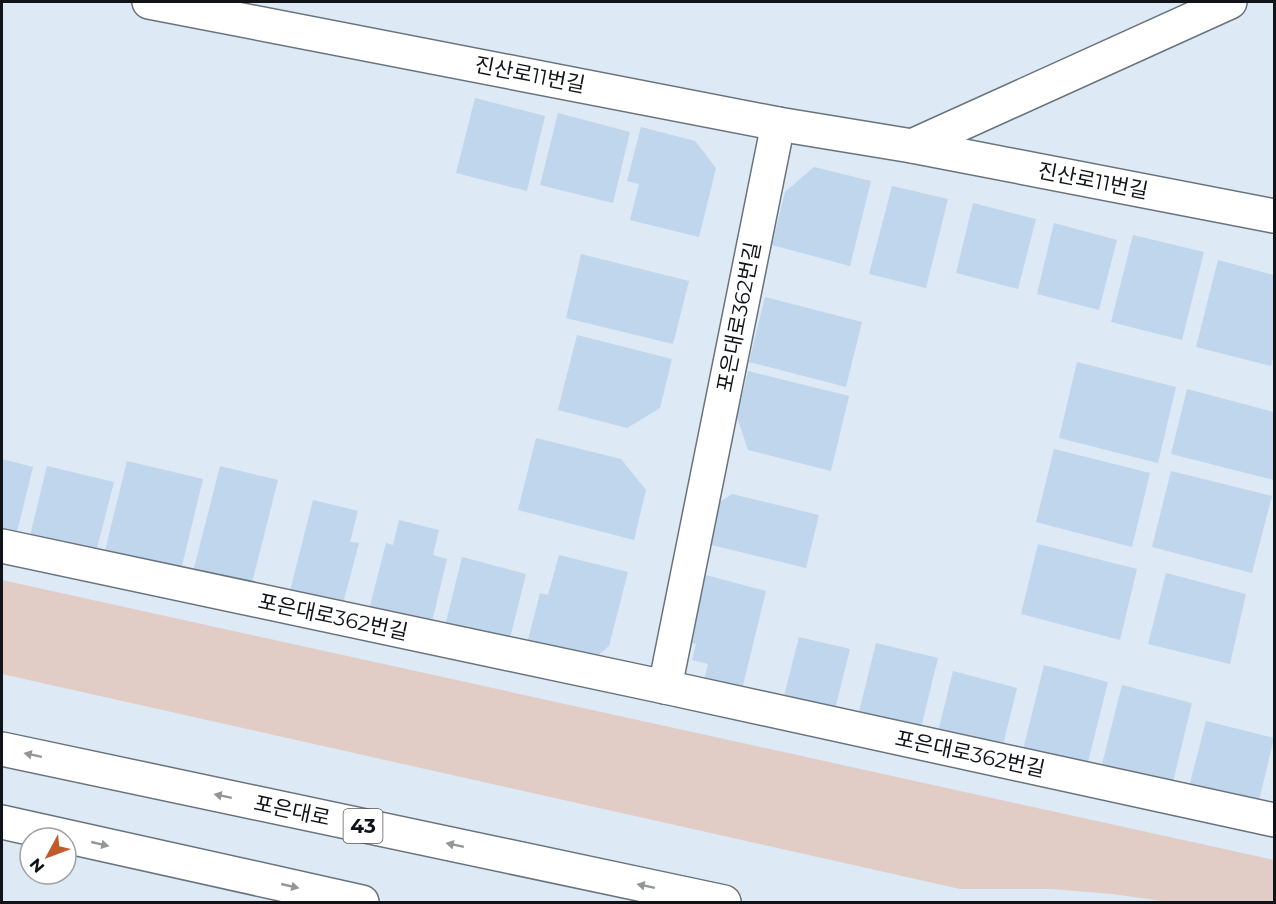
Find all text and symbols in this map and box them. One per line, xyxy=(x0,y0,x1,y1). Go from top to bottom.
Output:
street label: 진산로11번길 xyxy=(473,52,587,97)
street label: 진산로11번길 xyxy=(1036,158,1150,203)
street label: 포은대로362번길 xyxy=(712,240,765,394)
street label: 포은대로362번길 xyxy=(256,588,410,645)
street label: 포은대로362번길 xyxy=(893,725,1047,782)
one-way arrow xyxy=(23,750,42,760)
street label: 포은대로 xyxy=(252,790,332,831)
one-way arrow xyxy=(214,791,233,800)
road number: 43 xyxy=(344,809,382,843)
north arrow xyxy=(18,826,78,886)
one-way arrow xyxy=(90,840,109,849)
one-way arrow xyxy=(446,840,464,850)
text: N xyxy=(26,854,48,877)
one-way arrow xyxy=(636,881,655,890)
one-way arrow xyxy=(281,882,299,892)

